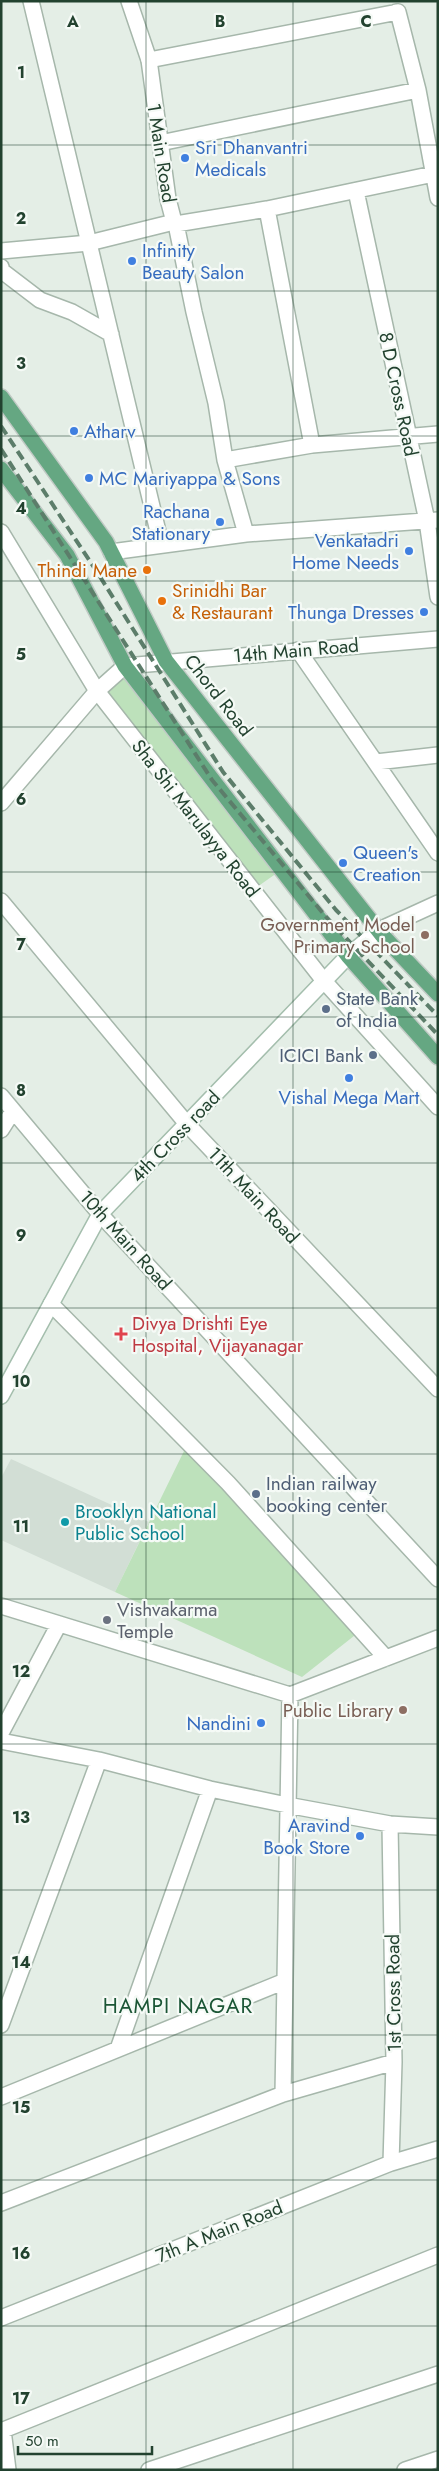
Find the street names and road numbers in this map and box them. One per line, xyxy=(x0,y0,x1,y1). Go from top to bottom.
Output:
street label: 1 Main Road xyxy=(140,101,183,205)
street label: 8 D Cross Road xyxy=(372,330,425,459)
street label: 14th Main Road xyxy=(232,632,360,669)
street label: Chord Road xyxy=(178,649,259,742)
street label: Sha Shi Marulayya Road xyxy=(125,734,266,903)
street label: 4th Cross road xyxy=(124,1084,226,1188)
street label: 11th Main Road xyxy=(202,1141,306,1250)
street label: 10th Main Road xyxy=(73,1184,178,1296)
street label: 1st Cross Road xyxy=(379,1934,408,2052)
street label: 7th A Main Road xyxy=(152,2194,287,2269)

